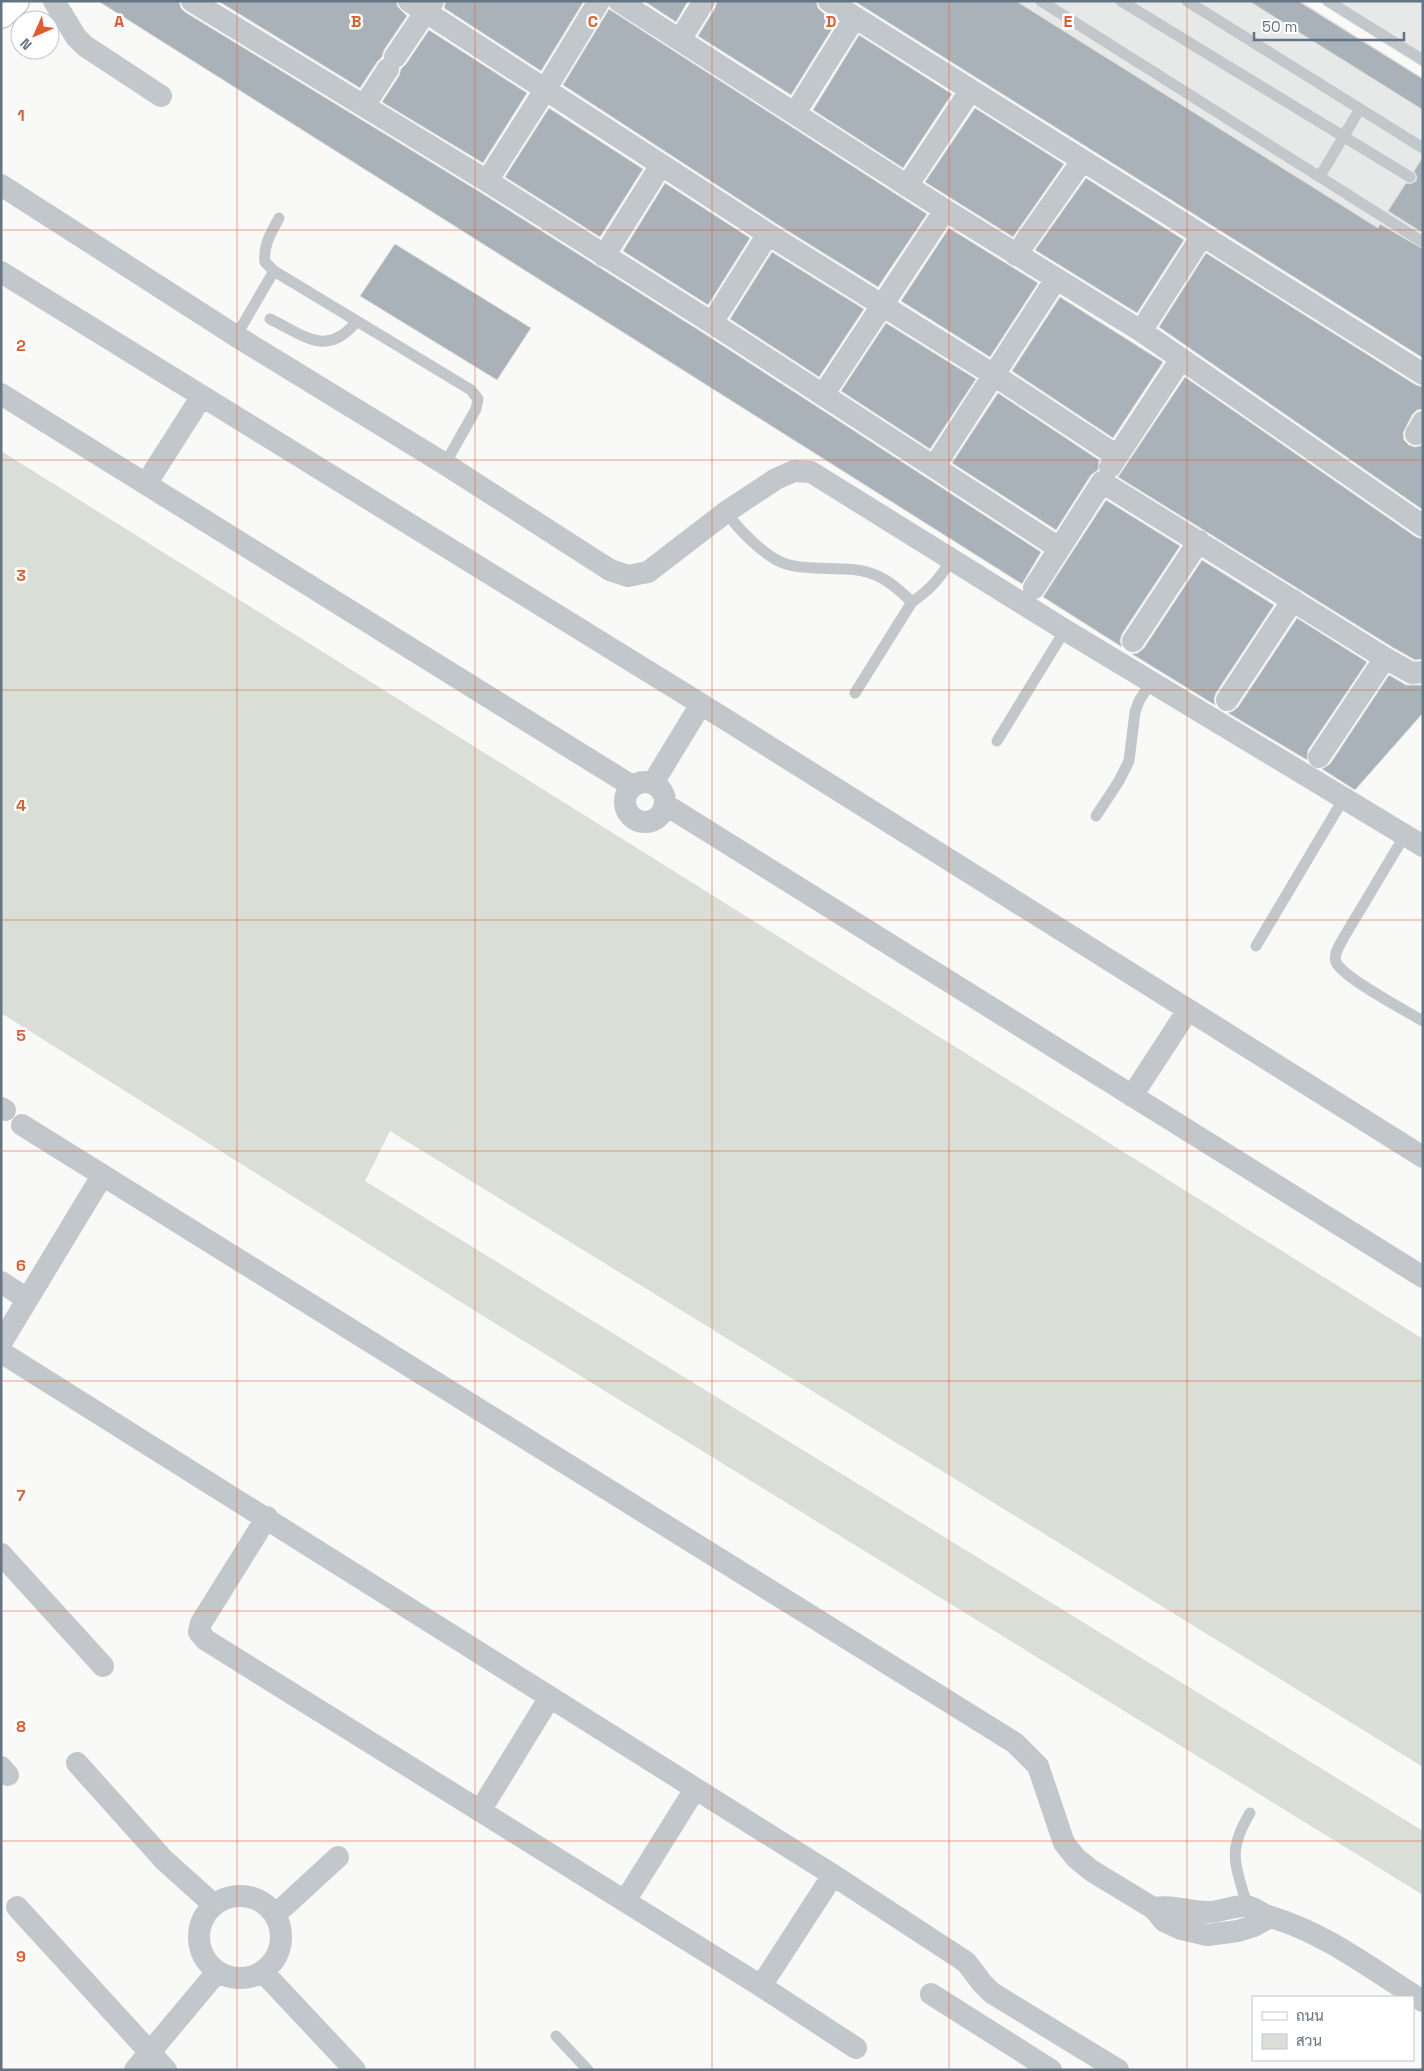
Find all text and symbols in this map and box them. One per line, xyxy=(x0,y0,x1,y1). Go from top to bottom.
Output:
north arrow xyxy=(10,10,60,60)
scale bar xyxy=(1254,10,1404,42)
text: A xyxy=(114,11,124,32)
text: B xyxy=(351,11,361,32)
text: C xyxy=(588,11,598,32)
text: D xyxy=(826,11,836,32)
text: E xyxy=(1064,11,1073,32)
text: 50 m xyxy=(1262,17,1297,36)
text: N xyxy=(16,35,35,54)
text: 1 xyxy=(17,105,25,126)
text: 2 xyxy=(16,335,26,356)
text: 3 xyxy=(16,565,26,586)
text: 4 xyxy=(16,795,26,816)
text: 5 xyxy=(16,1025,26,1046)
text: 6 xyxy=(16,1255,26,1276)
text: 7 xyxy=(17,1485,26,1506)
text: 8 xyxy=(16,1716,26,1737)
text: 9 xyxy=(16,1946,26,1967)
legend xyxy=(1252,1996,1414,2061)
text: ถนน xyxy=(1296,2006,1324,2025)
text: สวน xyxy=(1296,2031,1322,2050)

